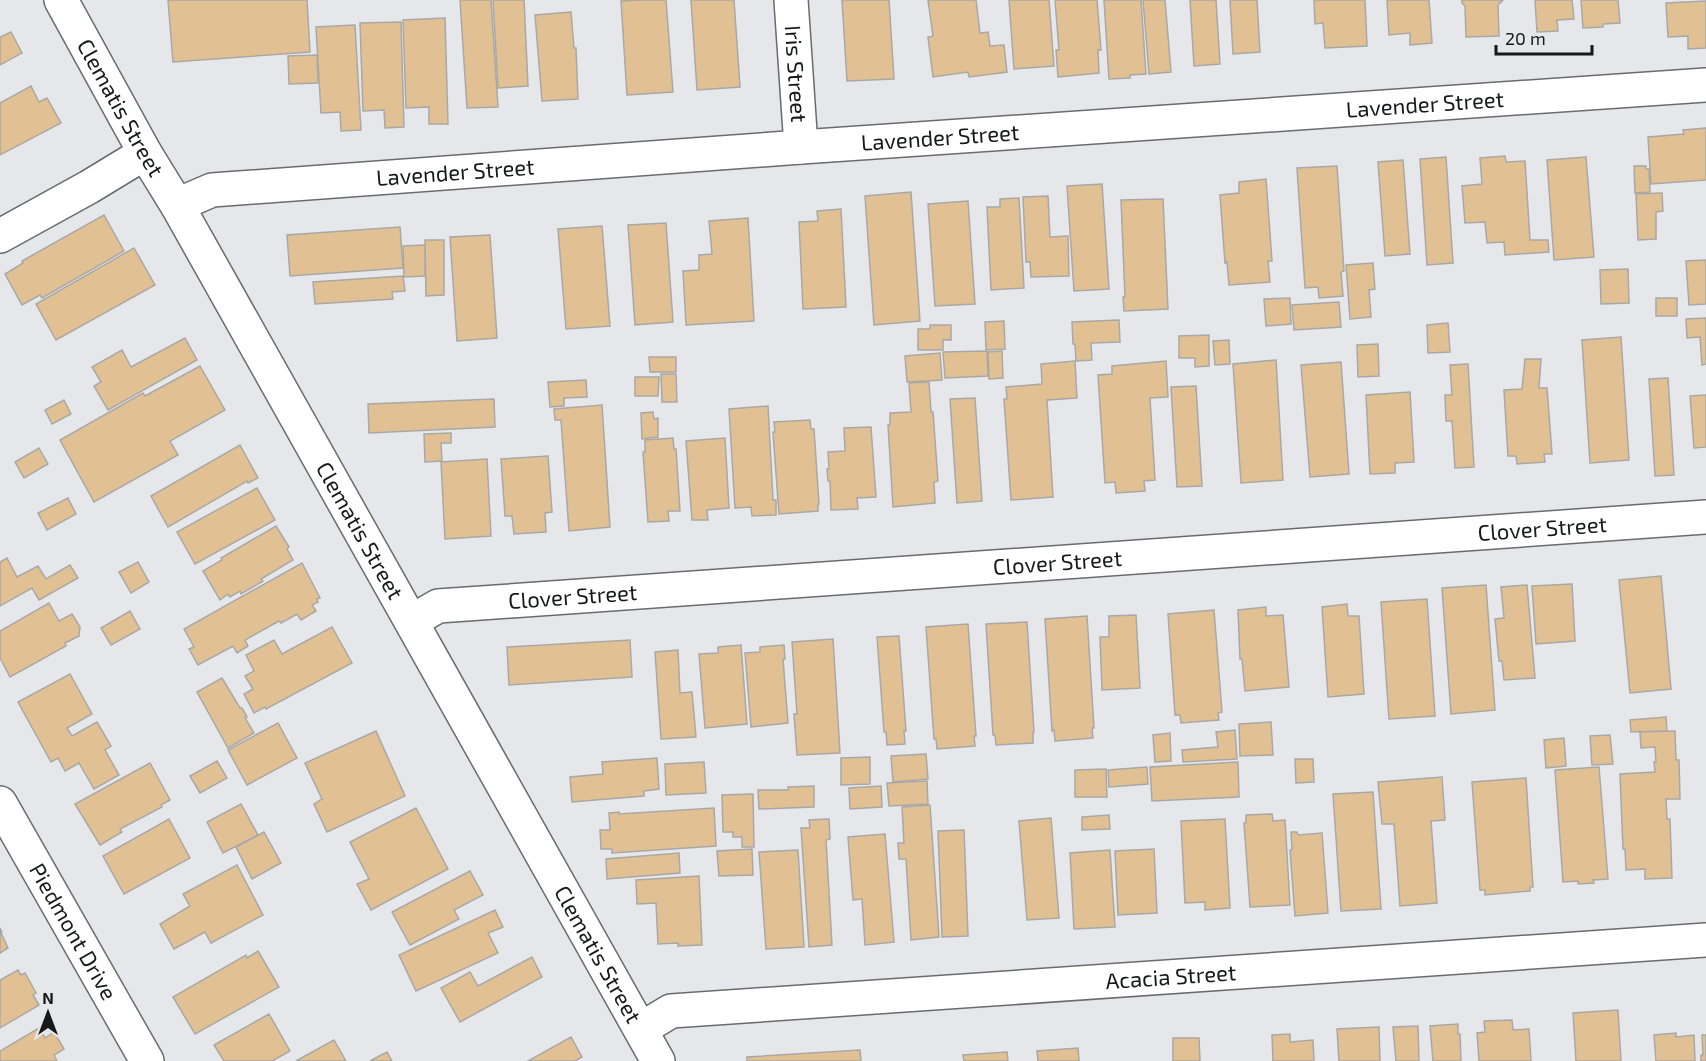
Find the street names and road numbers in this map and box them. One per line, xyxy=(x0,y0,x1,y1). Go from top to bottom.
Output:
street label: Iris Street xyxy=(781,24,813,123)
street label: Clematis Street xyxy=(73,34,170,181)
street label: Lavender Street xyxy=(1345,85,1505,122)
street label: Lavender Street xyxy=(860,118,1020,155)
street label: Lavender Street xyxy=(375,153,535,190)
street label: Clematis Street xyxy=(312,457,410,603)
street label: Clover Street xyxy=(1477,510,1608,545)
street label: Clover Street xyxy=(992,544,1123,579)
street label: Clover Street xyxy=(507,578,638,613)
street label: Piedmont Drive xyxy=(25,858,123,1004)
street label: Clematis Street xyxy=(550,880,648,1027)
street label: Acacia Street xyxy=(1105,958,1237,993)

